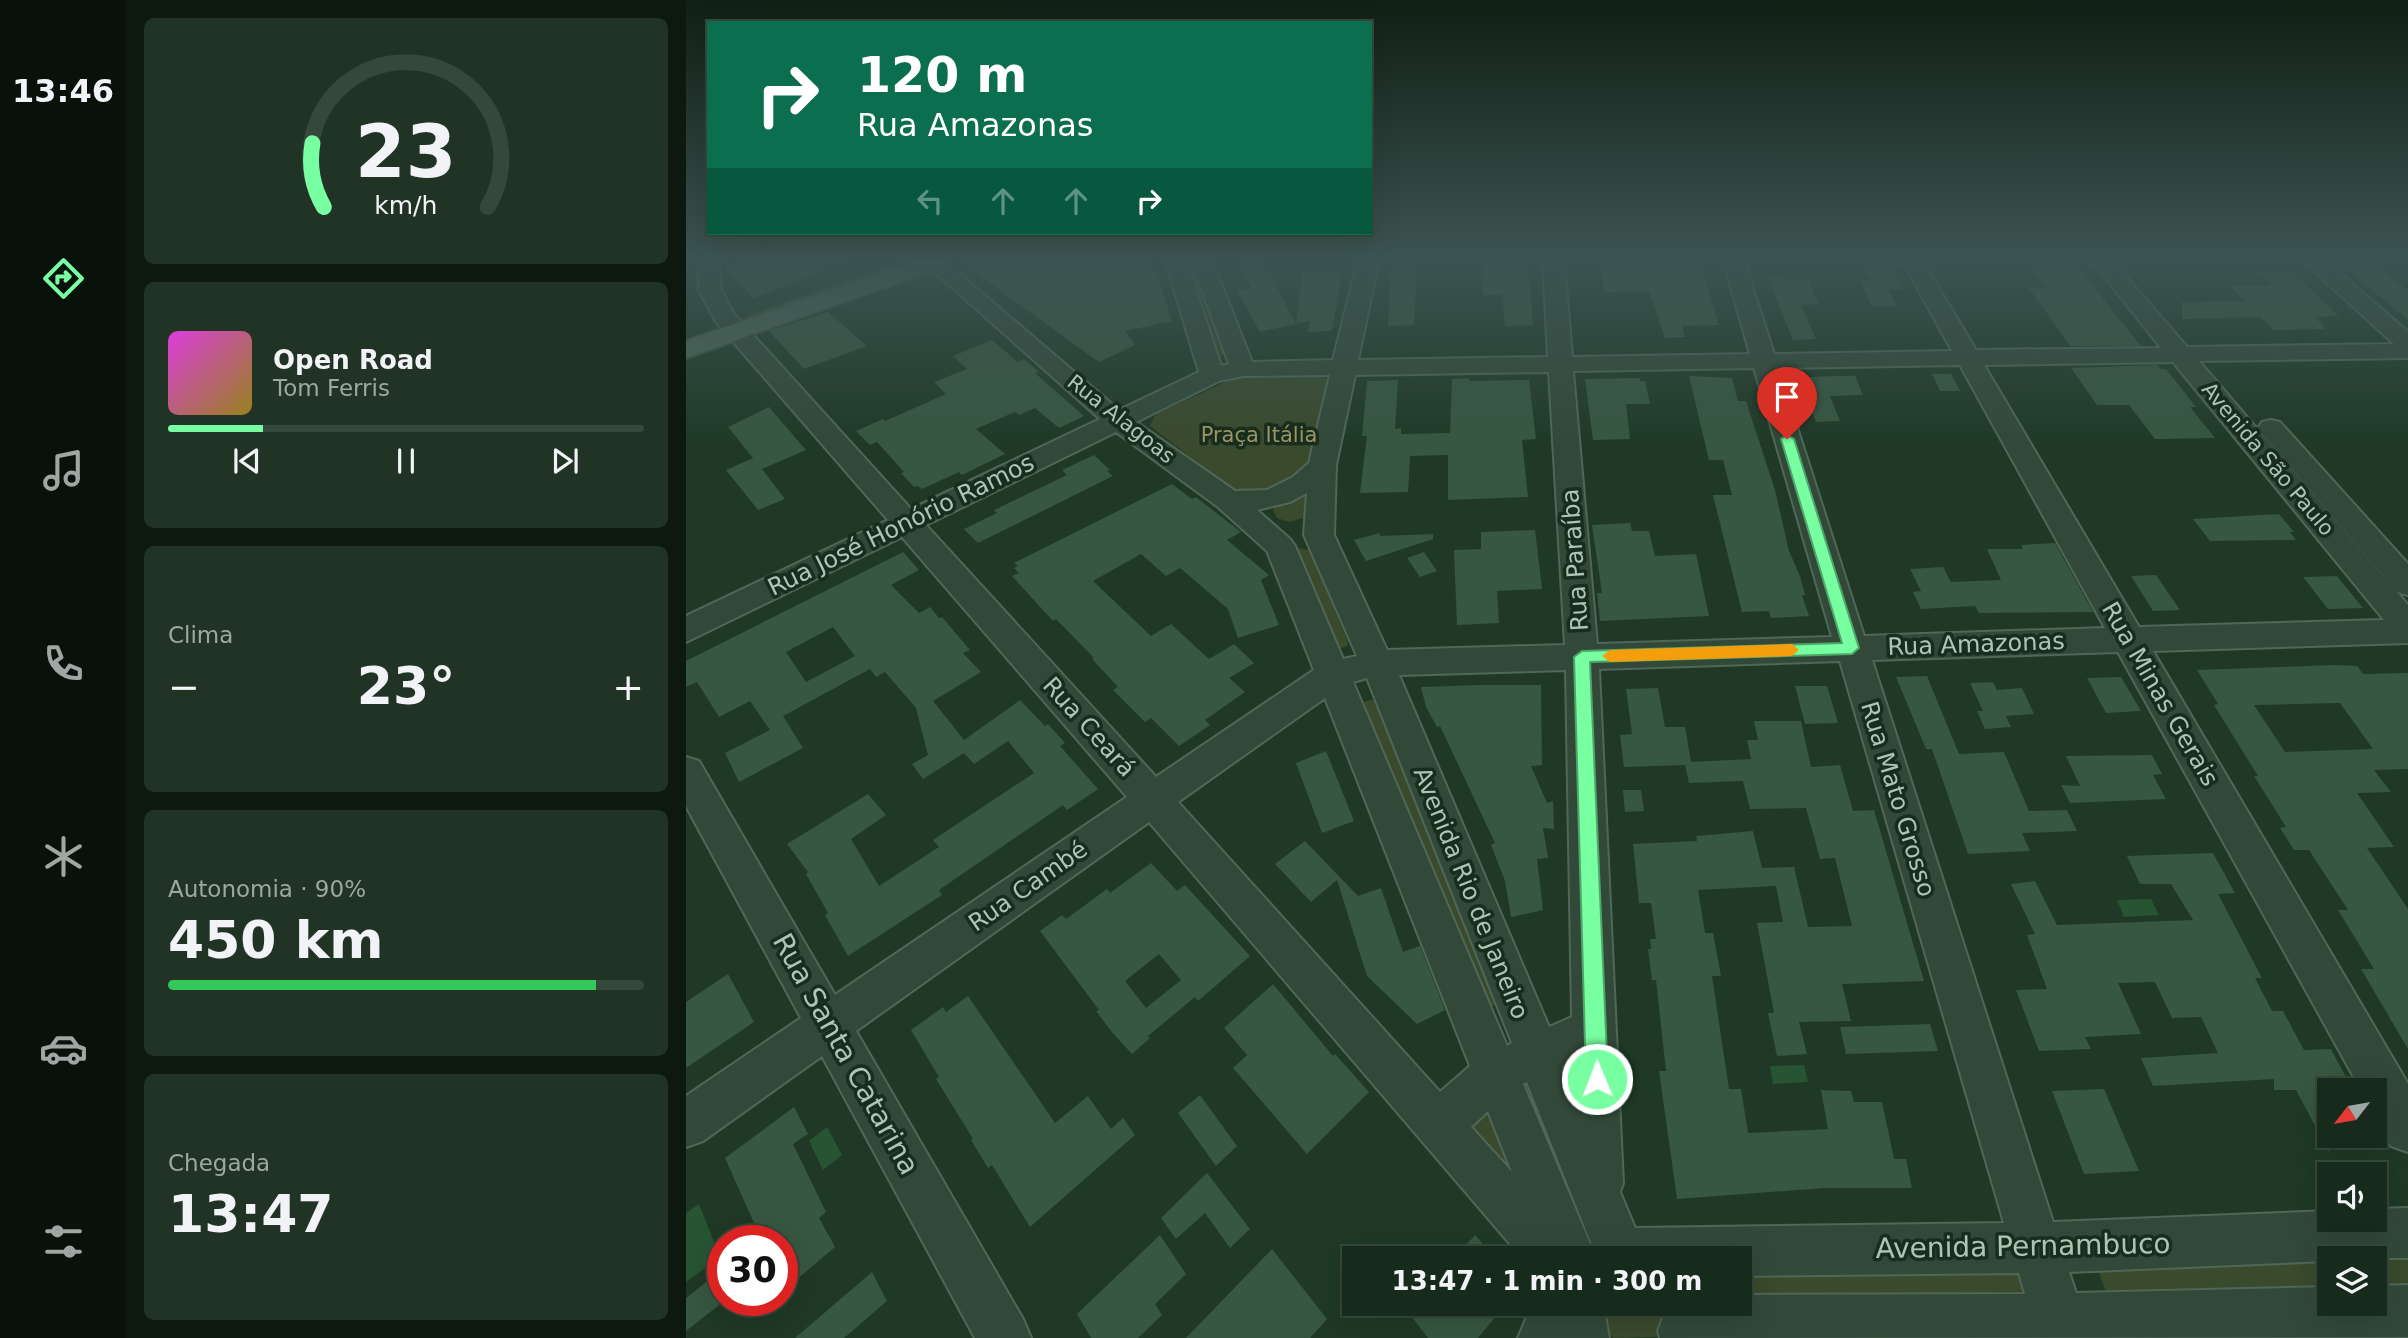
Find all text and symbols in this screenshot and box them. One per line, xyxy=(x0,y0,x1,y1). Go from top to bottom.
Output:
text: 120 m xyxy=(857,47,1027,104)
icon: right xyxy=(742,49,833,140)
text: 13:46 xyxy=(12,72,114,110)
text: Rua Amazonas xyxy=(857,106,1093,144)
text: 23 xyxy=(355,109,457,194)
icon: left xyxy=(911,182,949,220)
icon: ahead xyxy=(984,182,1022,220)
icon: ahead xyxy=(1057,182,1095,220)
icon: right xyxy=(1130,182,1168,220)
text: km/h xyxy=(374,191,438,220)
icon: directions xyxy=(39,254,88,303)
text: Open Road xyxy=(273,345,433,375)
pin xyxy=(1757,367,1817,439)
street label: Rua Alagoas xyxy=(1063,370,1179,468)
text: Tom Ferris xyxy=(273,375,390,401)
street label: Avenida São Paulo xyxy=(2197,377,2339,541)
icon: arrive xyxy=(1768,378,1806,416)
park label: Praça Itália xyxy=(1201,423,1317,447)
icon: previous xyxy=(228,442,266,480)
icon: pause xyxy=(387,442,425,480)
icon: next xyxy=(546,442,584,480)
icon: music xyxy=(39,446,88,495)
street label: Rua José Honório Ramos xyxy=(763,448,1039,602)
street label: Rua Paraíba xyxy=(1556,488,1594,632)
street label: Rua Minas Gerais xyxy=(2096,597,2224,791)
text: Clima xyxy=(168,622,233,648)
street label: Rua Amazonas xyxy=(1887,627,2065,661)
icon: phone xyxy=(39,639,88,688)
text: 23° xyxy=(357,656,455,716)
text: − xyxy=(168,665,200,709)
text: + xyxy=(612,665,644,709)
street label: Rua Ceará xyxy=(1037,672,1141,782)
street label: Rua Mato Grosso xyxy=(1855,698,1941,900)
street label: Avenida Rio de Janeiro xyxy=(1408,763,1534,1023)
icon: climate xyxy=(39,832,88,881)
street label: Rua Cambé xyxy=(963,835,1093,937)
text: Autonomia · 90% xyxy=(168,876,366,902)
text: 450 km xyxy=(168,910,383,970)
street label: Rua Santa Catarina xyxy=(766,928,926,1180)
icon: car xyxy=(39,1024,88,1073)
position arrow xyxy=(1560,1042,1634,1116)
north arrow xyxy=(2317,1078,2387,1148)
map controls xyxy=(2317,1078,2387,1316)
text: Chegada xyxy=(168,1150,270,1176)
button: sound xyxy=(2317,1162,2387,1232)
text: 13:47 xyxy=(168,1184,334,1244)
icon: filters xyxy=(39,1217,88,1266)
speed limit sign: 30 xyxy=(707,1225,798,1316)
street label: Avenida Pernambuco xyxy=(1875,1227,2171,1265)
button: layers xyxy=(2317,1246,2387,1316)
text: 13:47 · 1 min · 300 m xyxy=(1392,1266,1702,1296)

